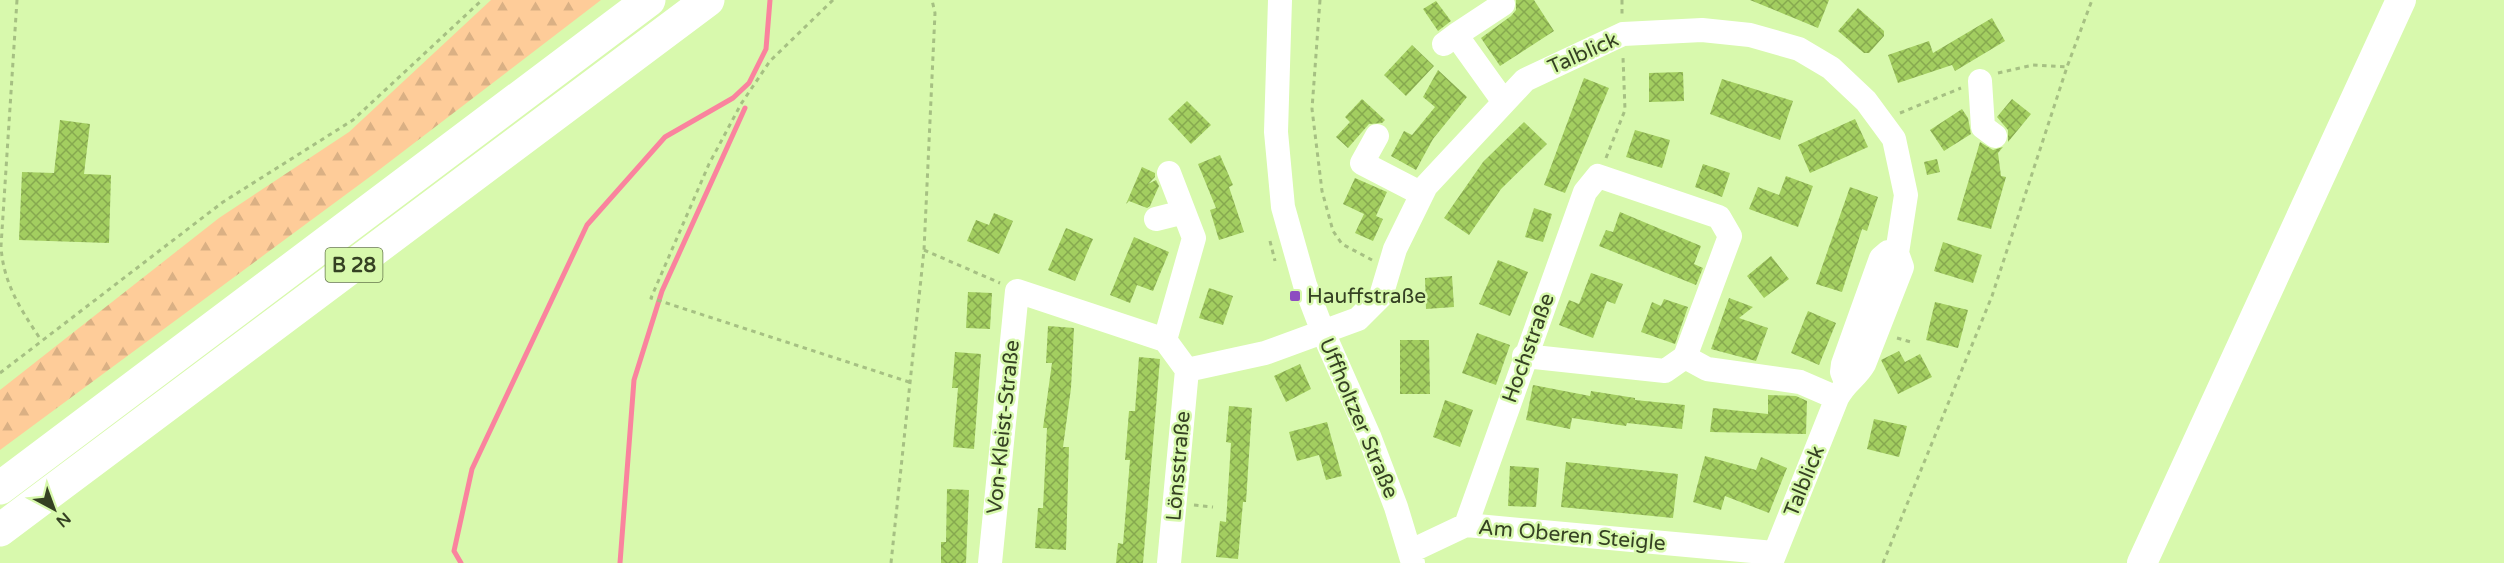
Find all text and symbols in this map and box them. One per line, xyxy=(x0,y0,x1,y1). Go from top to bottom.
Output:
street label: Talblick xyxy=(1544,27,1622,80)
road number: B 28 xyxy=(326,248,382,282)
place label: Hauffstraße xyxy=(1307,284,1426,309)
marker: Hauffstraße xyxy=(1288,289,1302,303)
street label: Hochstraße xyxy=(1497,290,1560,406)
street label: Uffholtzer Straße xyxy=(1313,334,1404,502)
street label: Von-Kleist-Straße xyxy=(982,339,1025,515)
street label: Lönsstraße xyxy=(1161,410,1196,522)
street label: Talblick xyxy=(1779,442,1830,520)
north arrow xyxy=(24,479,84,539)
text: N xyxy=(52,508,75,531)
street label: Am Oberen Steigle xyxy=(1477,515,1667,556)

